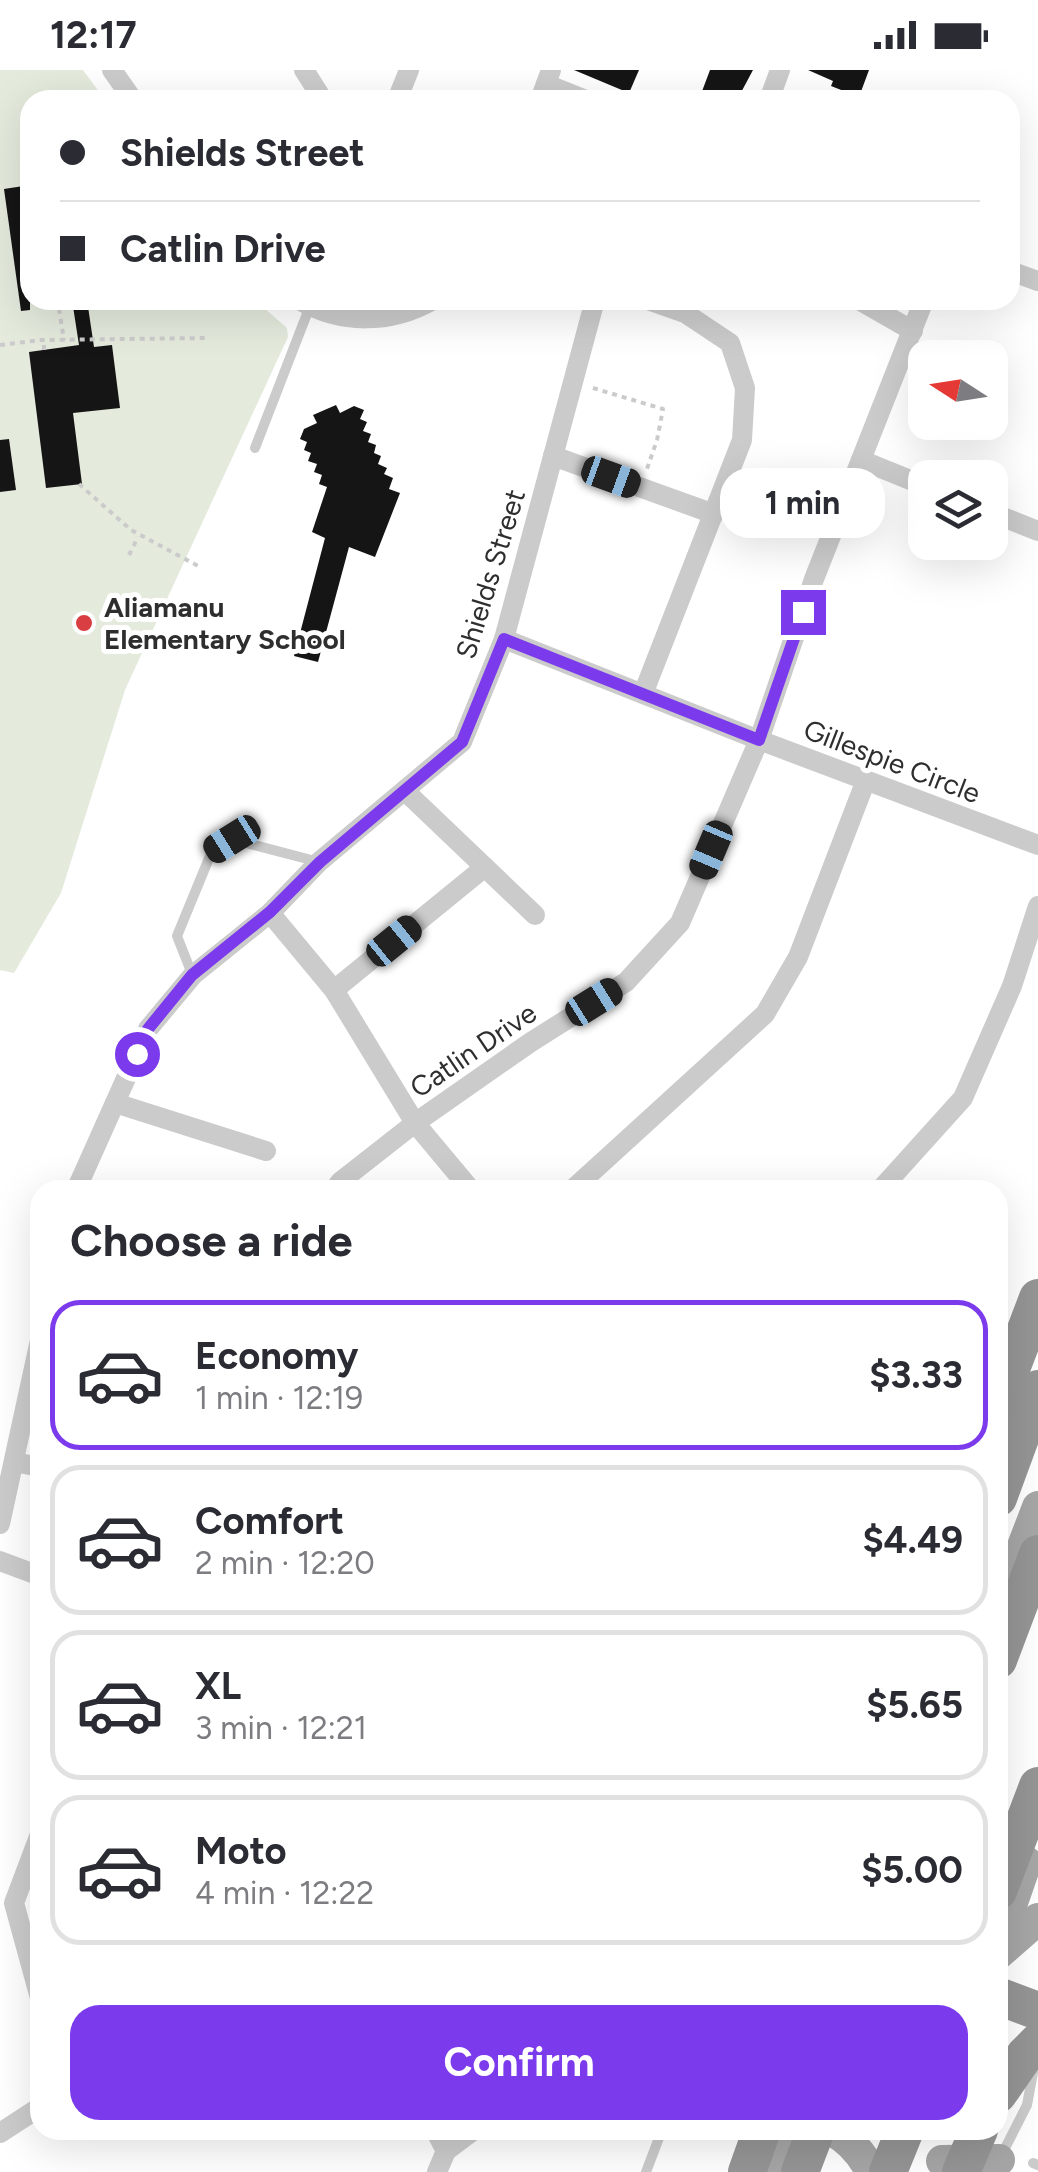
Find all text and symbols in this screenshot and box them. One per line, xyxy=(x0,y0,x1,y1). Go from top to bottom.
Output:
text: 12:17 xyxy=(50,12,137,58)
text: Shields Street xyxy=(120,130,365,176)
text: Catlin Drive xyxy=(120,226,326,272)
north arrow xyxy=(908,340,1008,440)
map controls xyxy=(908,340,1008,560)
car xyxy=(578,453,644,501)
button: layers xyxy=(908,460,1008,560)
callout: 1 min xyxy=(720,467,886,537)
text: 1 min xyxy=(765,484,840,522)
street label: Shields Street xyxy=(448,485,532,663)
place label: Aliamanu Elementary School xyxy=(104,590,346,656)
route end xyxy=(781,590,826,635)
marker: Aliamanu Elementary School xyxy=(73,612,95,634)
street label: Gillespie Circle xyxy=(799,712,985,810)
car xyxy=(199,810,265,868)
car xyxy=(685,817,737,883)
car xyxy=(361,910,427,972)
car xyxy=(561,973,627,1031)
street label: Catlin Drive xyxy=(403,995,543,1105)
route start xyxy=(115,1032,160,1077)
text: Choose a ride xyxy=(70,1213,352,1267)
icon: car xyxy=(75,1330,165,1420)
text: Economy xyxy=(195,1333,358,1379)
text: $3.33 xyxy=(869,1352,963,1398)
text: 1 min · 12:19 xyxy=(195,1379,363,1417)
icon: car xyxy=(75,1495,165,1585)
text: Comfort xyxy=(195,1498,344,1544)
text: $4.49 xyxy=(862,1517,963,1563)
text: 2 min · 12:20 xyxy=(195,1544,375,1582)
icon: car xyxy=(75,1660,165,1750)
text: XL xyxy=(195,1663,241,1709)
text: $5.65 xyxy=(866,1682,963,1728)
text: 3 min · 12:21 xyxy=(195,1709,367,1747)
icon: car xyxy=(75,1825,165,1915)
text: Moto xyxy=(195,1828,287,1874)
text: $5.00 xyxy=(861,1847,963,1893)
text: 4 min · 12:22 xyxy=(195,1874,374,1912)
button: Confirm xyxy=(70,2005,968,2120)

